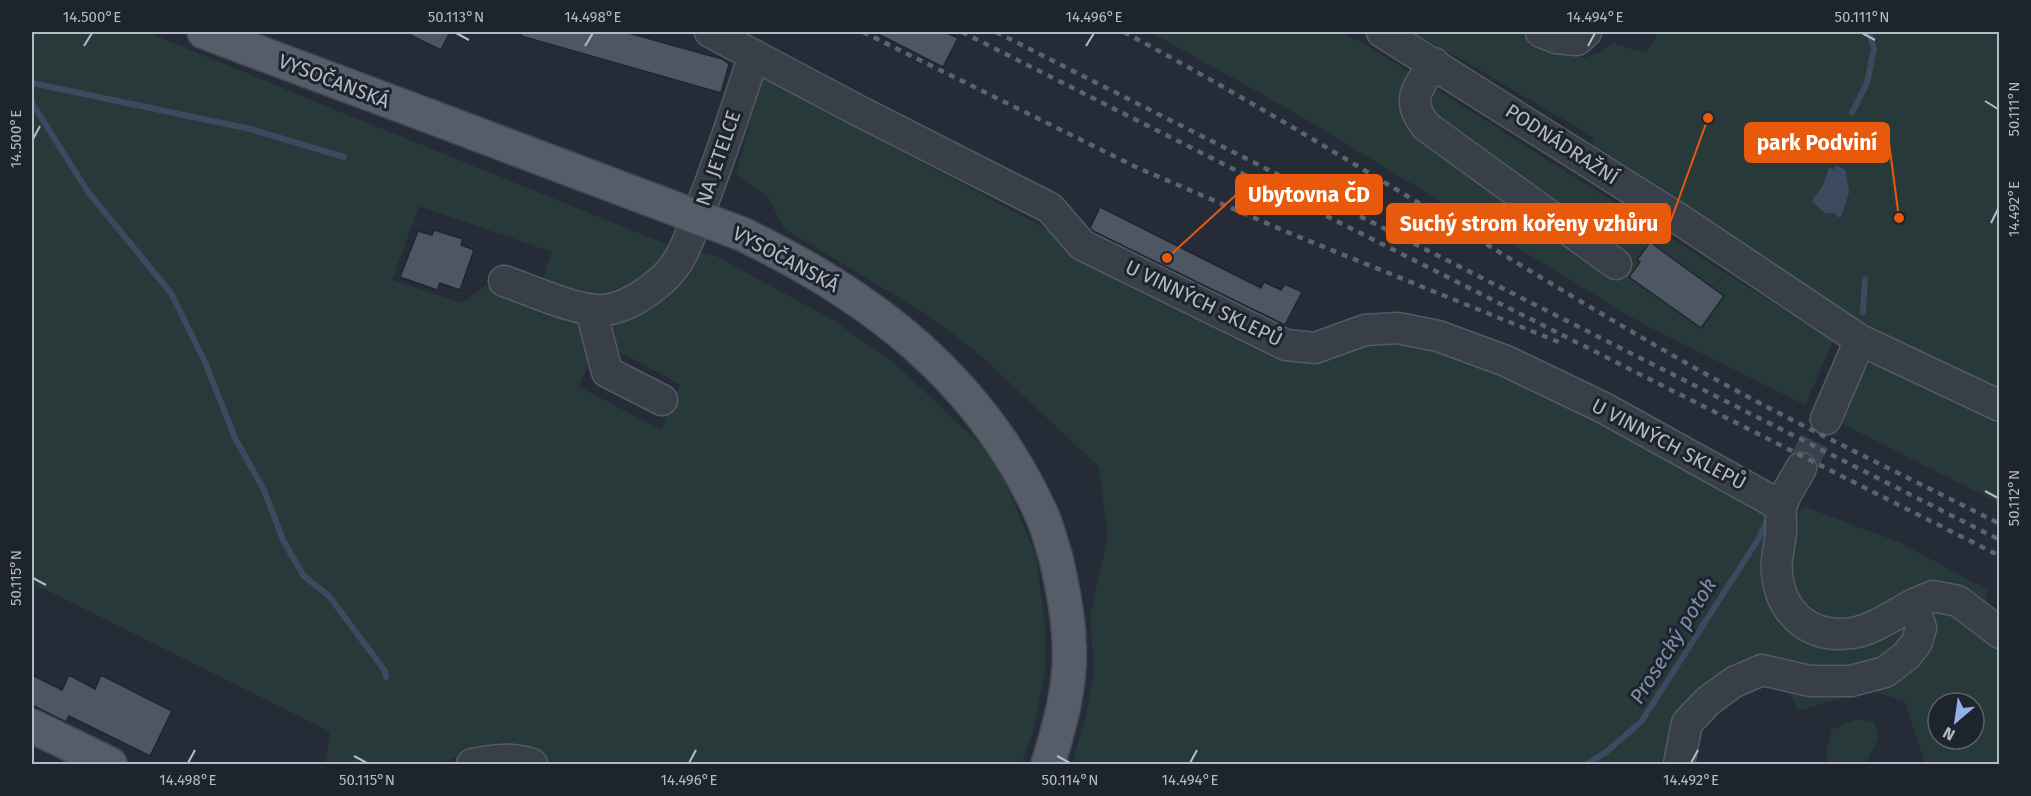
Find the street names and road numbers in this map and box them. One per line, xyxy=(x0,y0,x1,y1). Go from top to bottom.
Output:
street label: VYSOČANSKÁ xyxy=(275,49,393,113)
street label: PODNÁDRAŽNÍ xyxy=(1501,99,1623,189)
street label: NA JETELCE xyxy=(691,107,745,209)
street label: VYSOČANSKÁ xyxy=(729,221,844,297)
street label: U VINNÝCH SKLEPŮ xyxy=(1122,254,1287,351)
street label: U VINNÝCH SKLEPŮ xyxy=(1588,392,1751,495)

